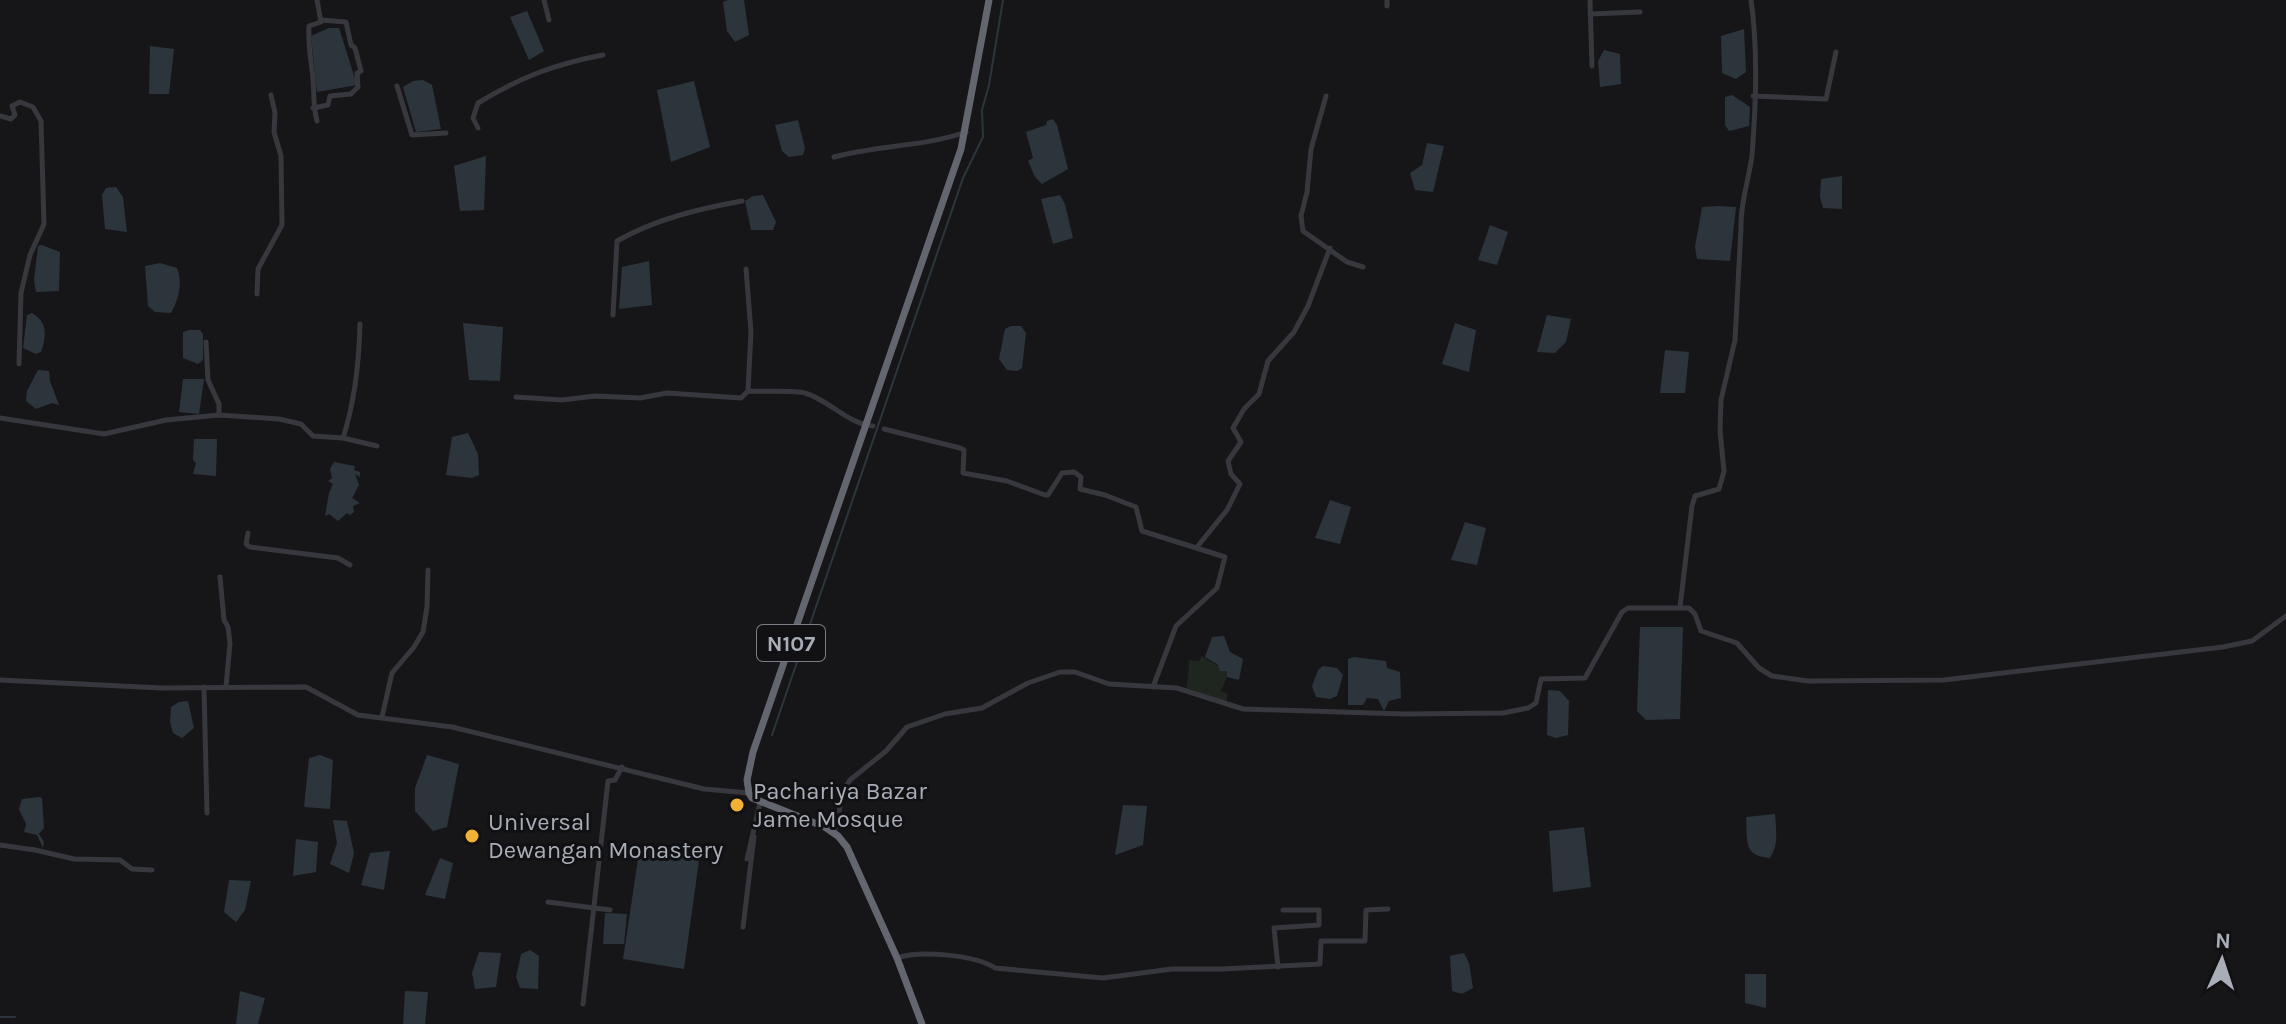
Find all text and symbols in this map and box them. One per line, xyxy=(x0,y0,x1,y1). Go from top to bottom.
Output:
road number: N107 xyxy=(757,625,825,661)
place label: Pachariya Bazar Jame Mosque xyxy=(753,777,927,833)
marker: Pachariya Bazar Jame Mosque xyxy=(728,796,746,814)
place label: Universal Dewangan Monastery xyxy=(488,808,723,864)
marker: Universal Dewangan Monastery xyxy=(463,827,481,845)
north arrow xyxy=(2182,920,2262,1000)
text: N xyxy=(2214,928,2232,954)

